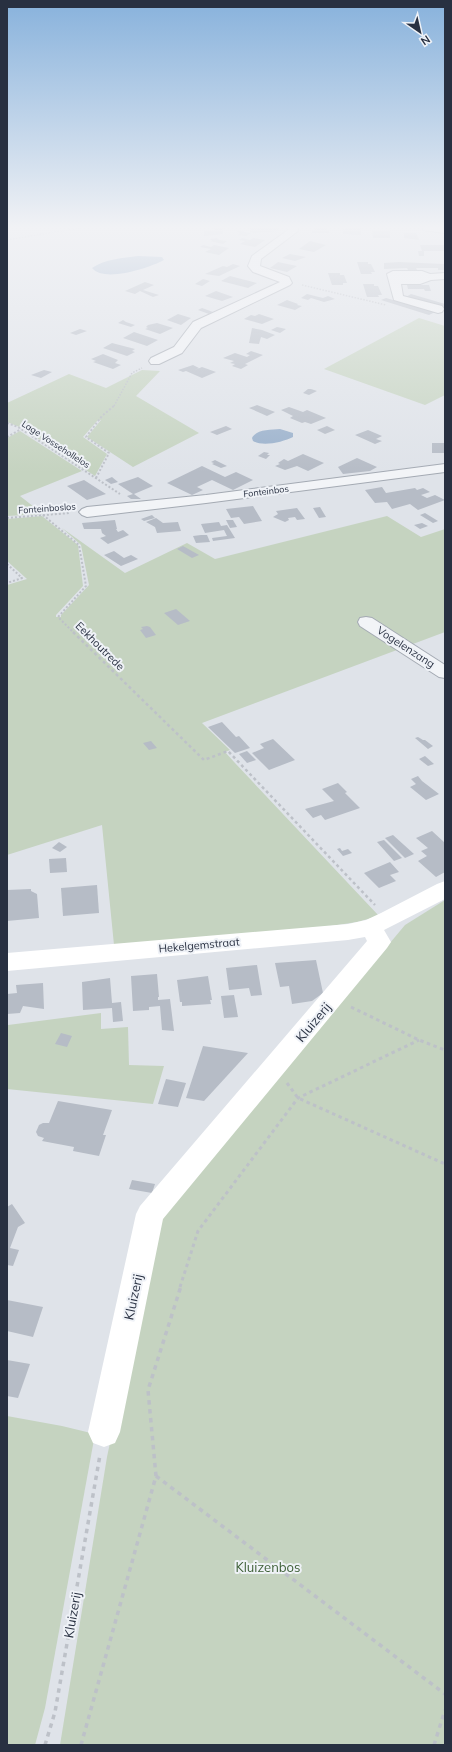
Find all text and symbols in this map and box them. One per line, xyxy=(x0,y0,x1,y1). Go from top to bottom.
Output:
north arrow xyxy=(400,12,440,52)
text: N xyxy=(418,32,433,48)
street label: Lage Vossehollelos xyxy=(20,418,92,470)
street label: Fonteinbos xyxy=(243,483,289,499)
street label: Fonteinboslos xyxy=(18,501,76,515)
street label: Eekhoutrede xyxy=(73,619,127,673)
street label: Vogelenzang xyxy=(374,623,438,671)
street label: Hekelgemstraat xyxy=(158,934,240,956)
street label: Kluizerij xyxy=(292,999,334,1045)
street label: Kluizerij xyxy=(120,1273,146,1321)
park label: Kluizenbos xyxy=(236,1559,300,1575)
street label: Kluizerij xyxy=(60,1591,84,1639)

